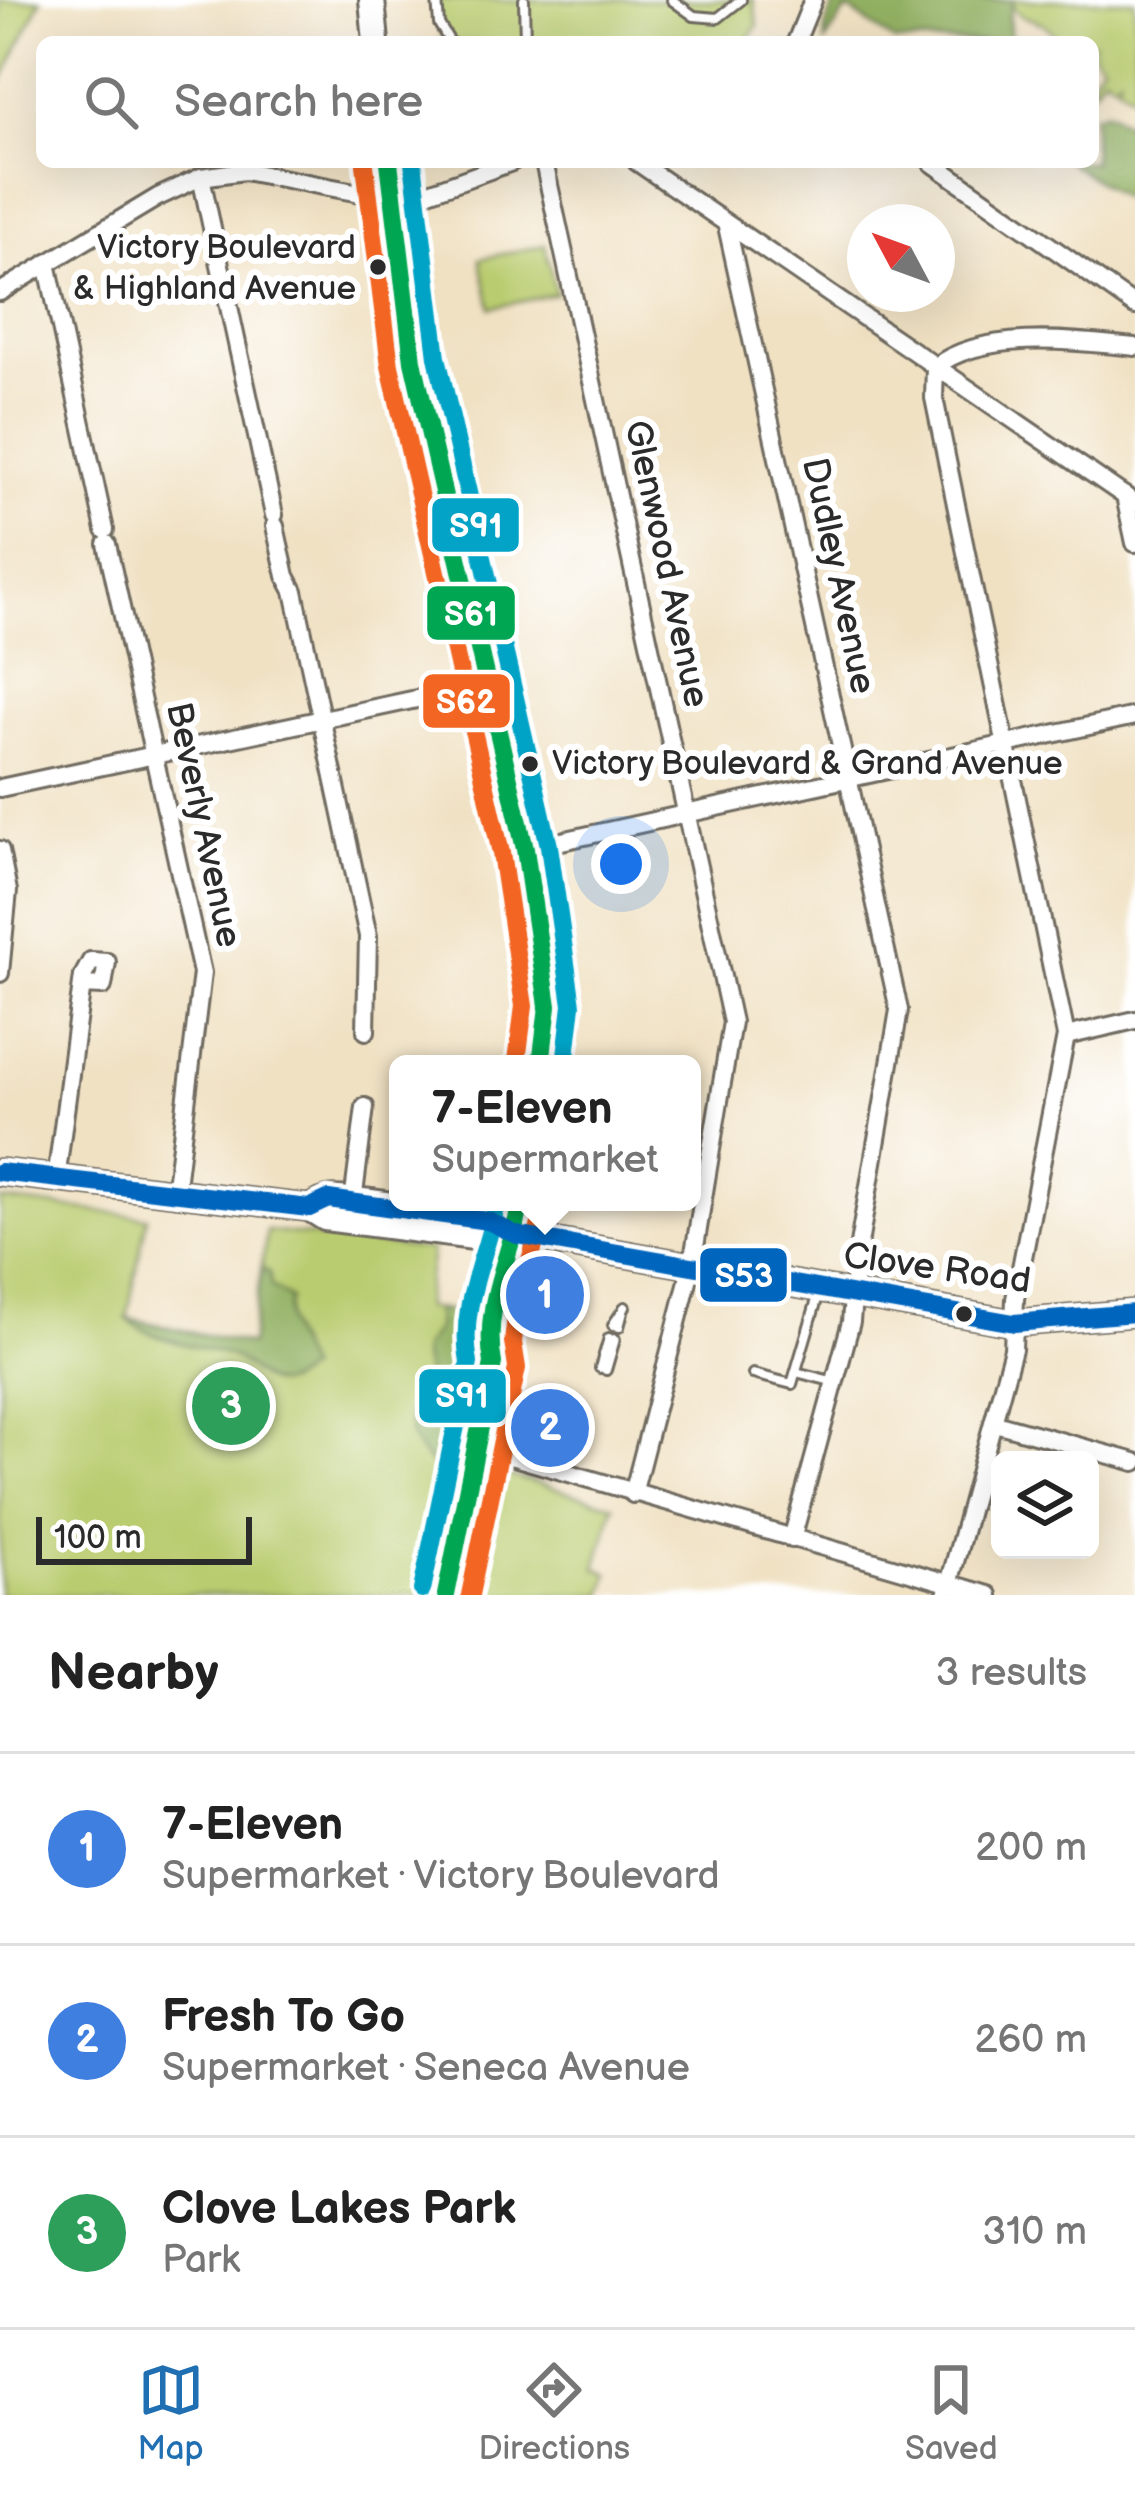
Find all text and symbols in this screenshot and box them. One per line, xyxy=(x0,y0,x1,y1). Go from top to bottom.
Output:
search box xyxy=(36,36,1099,168)
icon: search xyxy=(78,69,144,135)
text: Search here xyxy=(174,75,423,130)
north arrow xyxy=(847,204,955,312)
place label: Victory Boulevard & Highland Avenue xyxy=(73,228,356,309)
marker: Victory Boulevard & Highland Avenue xyxy=(367,256,389,278)
street label: Glenwood Avenue xyxy=(615,417,717,711)
street label: Dudley Avenue xyxy=(792,454,884,698)
line badge: S91 xyxy=(430,496,521,554)
text: S91 xyxy=(449,507,503,547)
line badge: S61 xyxy=(425,584,517,642)
text: S61 xyxy=(444,595,498,635)
line badge: S62 xyxy=(421,672,512,730)
text: S62 xyxy=(436,683,496,723)
street label: Beverly Avenue xyxy=(156,698,250,952)
place label: Victory Boulevard & Grand Avenue xyxy=(552,744,1063,784)
marker: Victory Boulevard & Grand Avenue xyxy=(519,753,541,775)
your location xyxy=(591,834,651,894)
popup xyxy=(389,1055,701,1211)
text: 7-Eleven xyxy=(431,1082,613,1137)
text: Supermarket xyxy=(431,1137,659,1184)
street label: Clove Road xyxy=(841,1235,1033,1303)
line badge: S53 xyxy=(698,1246,789,1304)
pin: 1 xyxy=(506,1250,584,1340)
text: S53 xyxy=(715,1257,773,1297)
unlabelled marker xyxy=(953,1303,975,1325)
pin: 3 xyxy=(192,1361,270,1451)
line badge: S91 xyxy=(417,1367,508,1425)
text: S91 xyxy=(435,1377,489,1417)
pin: 2 xyxy=(511,1383,589,1473)
map controls xyxy=(991,1451,1099,1559)
button: layers xyxy=(991,1451,1099,1559)
scale bar xyxy=(36,1511,252,1564)
text: 100 m xyxy=(54,1518,142,1558)
text: Nearby xyxy=(48,1643,219,1704)
text: 3 results xyxy=(935,1650,1087,1697)
text: 7-Eleven xyxy=(162,1798,343,1853)
text: 1 xyxy=(79,1825,95,1872)
text: 200 m xyxy=(975,1825,1087,1872)
text: Supermarket · Victory Boulevard xyxy=(162,1853,720,1900)
text: Fresh To Go xyxy=(162,1990,405,2045)
text: 2 xyxy=(75,2017,99,2064)
text: 260 m xyxy=(974,2017,1087,2064)
text: Supermarket · Seneca Avenue xyxy=(162,2045,690,2092)
text: Clove Lakes Park xyxy=(162,2182,516,2237)
text: 3 xyxy=(76,2209,98,2256)
text: 310 m xyxy=(982,2209,1087,2256)
text: Park xyxy=(162,2237,240,2284)
tab: Map xyxy=(137,2357,204,2469)
tab: Directions xyxy=(478,2357,630,2469)
tab: Saved xyxy=(905,2357,998,2469)

